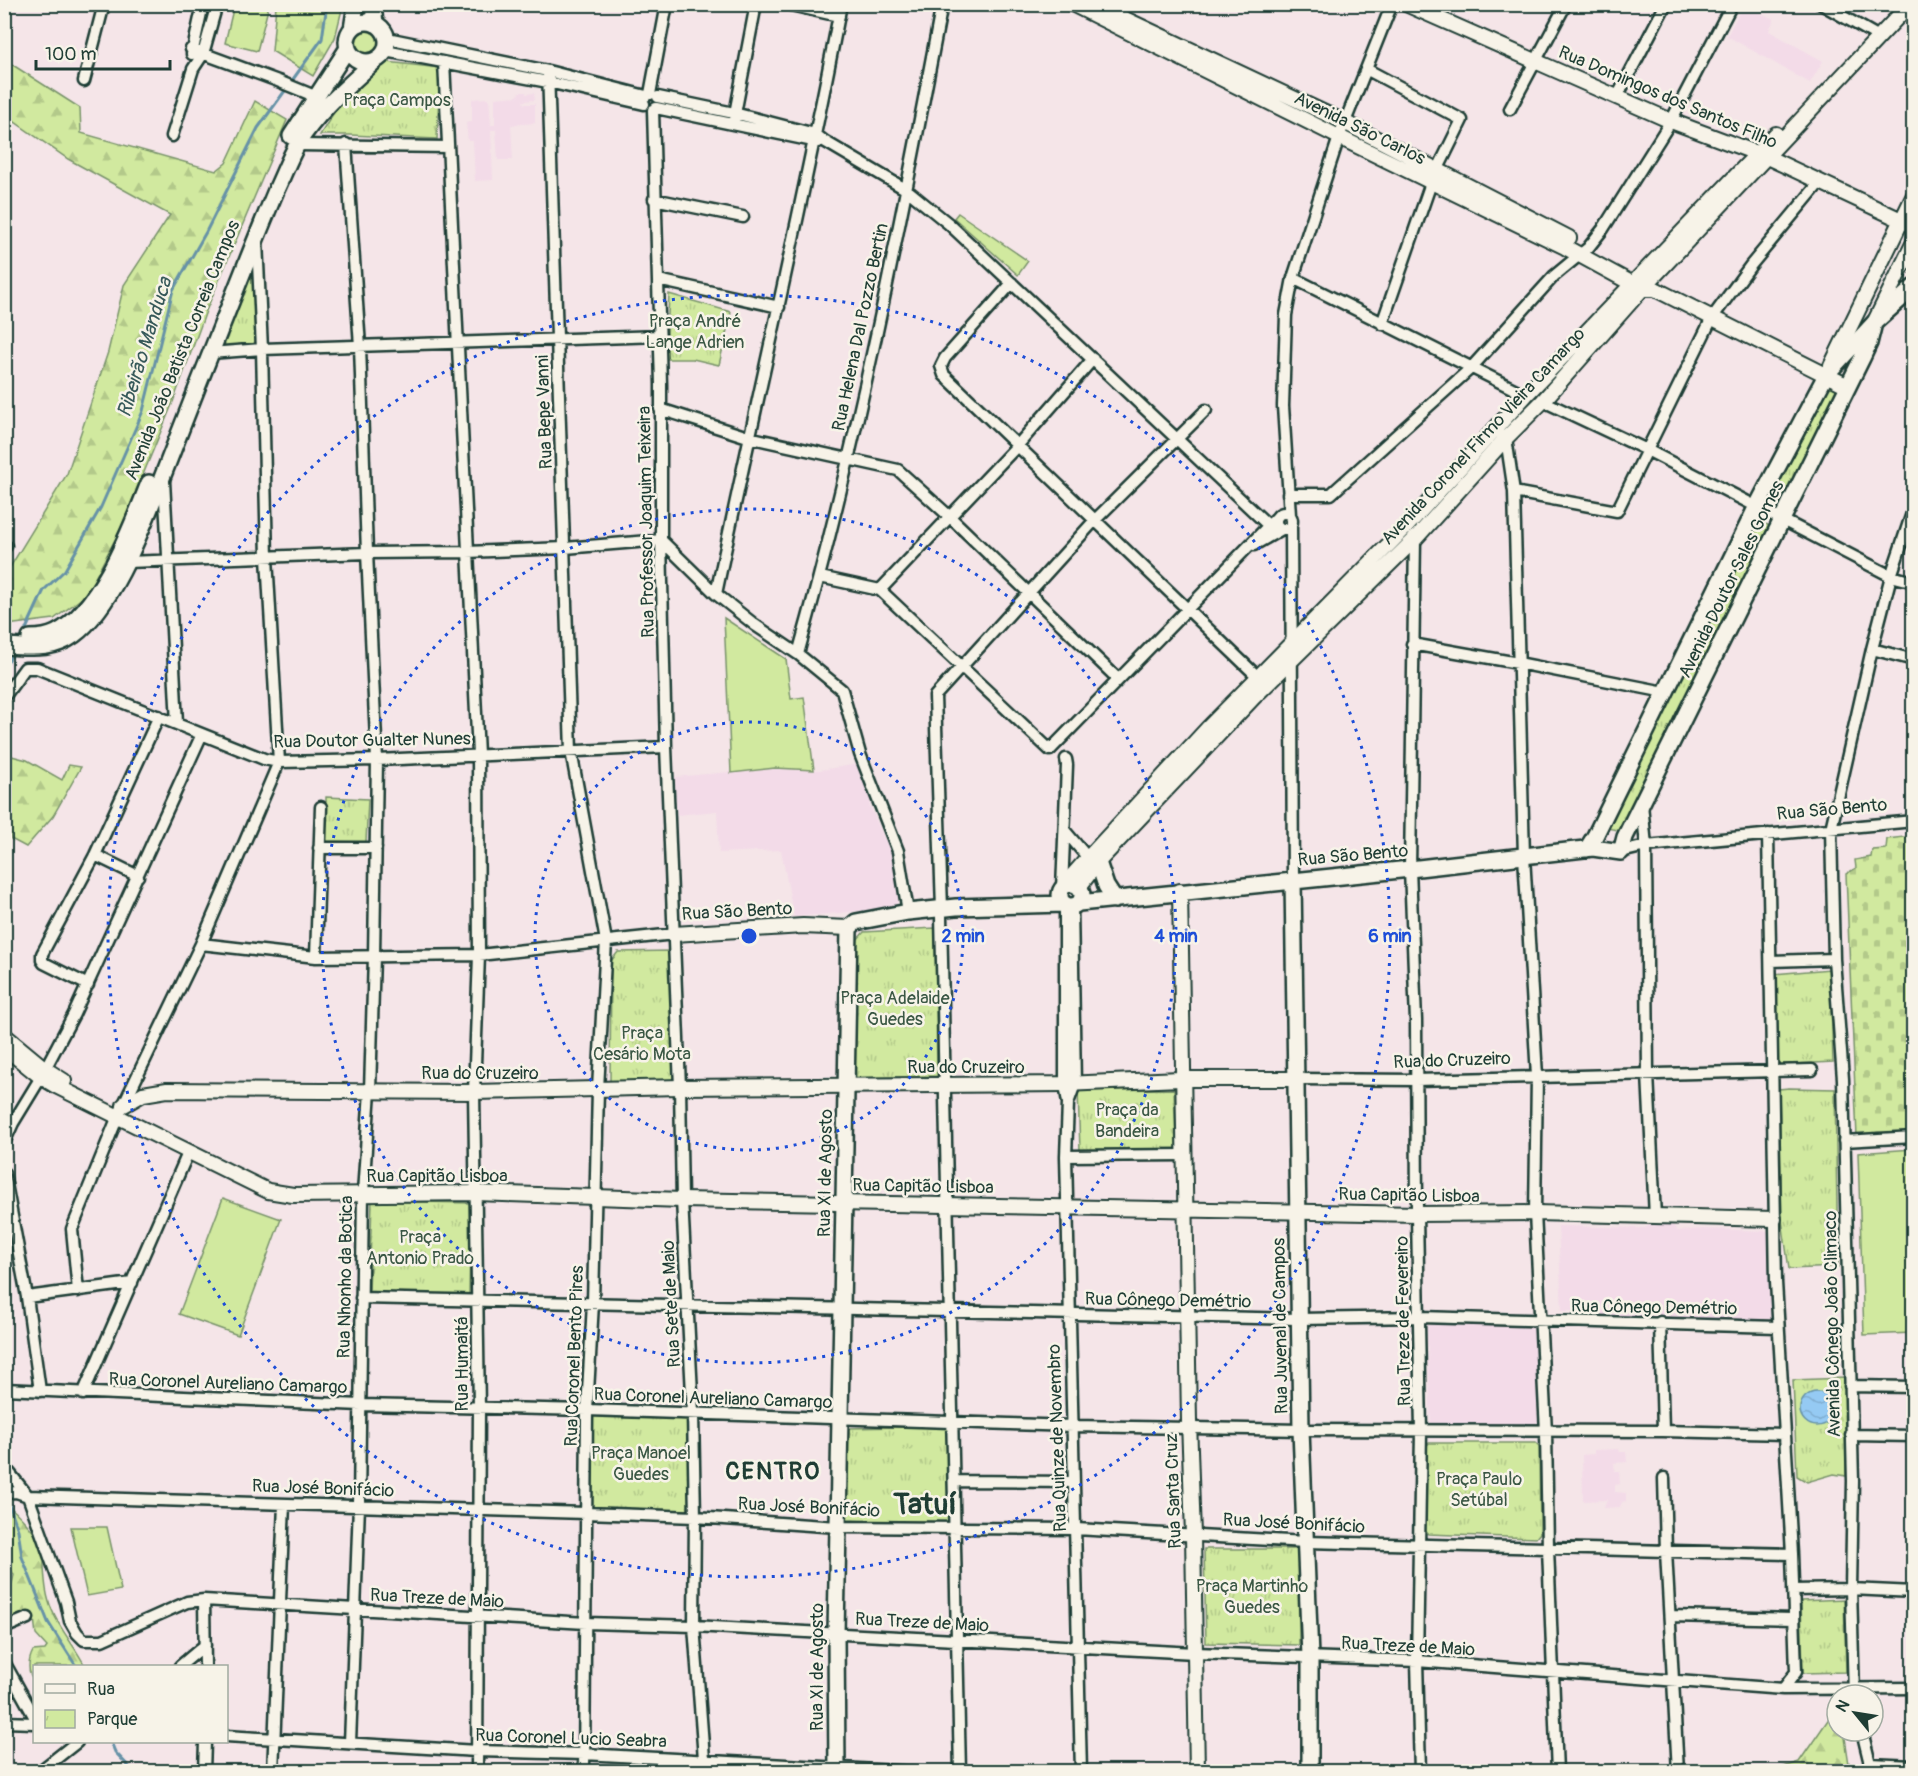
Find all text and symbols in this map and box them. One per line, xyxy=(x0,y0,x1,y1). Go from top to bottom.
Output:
scale bar xyxy=(36,33,170,71)
street label: Rua Domingos dos Santos Filho xyxy=(1555,41,1781,154)
text: 100 m xyxy=(45,43,97,66)
street label: Avenida São Carlos xyxy=(1290,87,1429,170)
park label: Praça Campos xyxy=(343,89,451,112)
street label: Avenida João Batista Correia Campos xyxy=(120,217,245,483)
street label: Rua Helena Dal Pozzo Bertin xyxy=(827,221,894,433)
water label: Ribeirão Manduca xyxy=(111,273,178,420)
park label: Praça André Lange Adrien xyxy=(646,310,744,354)
street label: Avenida Coronel Firmo Vieira Camargo xyxy=(1376,323,1591,550)
street label: Rua Bepe Vanni xyxy=(531,354,558,469)
street label: Rua Professor Joaquim Teixeira xyxy=(633,406,660,638)
street label: Avenida Doutor Sales Gomes xyxy=(1674,477,1789,682)
street label: Rua Doutor Gualter Nunes xyxy=(273,727,471,754)
street label: Rua São Bento xyxy=(1776,793,1889,826)
street label: Rua São Bento xyxy=(1297,839,1410,872)
street label: Rua São Bento xyxy=(681,897,793,926)
text: 2 min xyxy=(941,925,985,948)
text: 4 min xyxy=(1154,925,1198,948)
text: 6 min xyxy=(1368,925,1412,948)
centre of rings xyxy=(739,926,759,946)
park label: Praça Adelaide Guedes xyxy=(840,987,950,1031)
park label: Praça Cesário Mota xyxy=(593,1022,691,1066)
street label: Rua do Cruzeiro xyxy=(1393,1047,1511,1074)
street label: Rua do Cruzeiro xyxy=(907,1056,1025,1079)
street label: Rua do Cruzeiro xyxy=(421,1062,539,1085)
park label: Praça da Bandeira xyxy=(1095,1099,1159,1143)
street label: Rua XI de Agosto xyxy=(813,1108,838,1237)
street label: Rua Capitão Lisboa xyxy=(366,1165,508,1188)
street label: Rua Capitão Lisboa xyxy=(852,1174,994,1199)
street label: Rua Capitão Lisboa xyxy=(1338,1183,1480,1208)
street label: Rua Nhonho da Botica xyxy=(333,1195,358,1359)
street label: Avenida Cônego João Climaco xyxy=(1819,1210,1846,1438)
park label: Praça Antonio Prado xyxy=(366,1226,474,1270)
street label: Rua Treze de Fevereiro xyxy=(1391,1235,1416,1406)
street label: Rua Juvenal de Campos xyxy=(1267,1238,1294,1414)
street label: Rua Sete de Maio xyxy=(657,1240,686,1368)
street label: Rua Coronel Bento Pires xyxy=(560,1265,589,1447)
street label: Rua Cônego Demétrio xyxy=(1085,1288,1252,1313)
street label: Rua Cônego Demétrio xyxy=(1571,1295,1738,1320)
street label: Rua Humaitá xyxy=(451,1317,474,1411)
street label: Rua Quinze de Novembro xyxy=(1043,1343,1072,1532)
street label: Rua Coronel Aureliano Camargo xyxy=(108,1368,348,1399)
street label: Rua Coronel Aureliano Camargo xyxy=(593,1383,833,1414)
street label: Rua Santa Cruz xyxy=(1160,1433,1187,1549)
park label: Praça Manoel Guedes xyxy=(591,1442,691,1486)
district label: CENTRO xyxy=(725,1457,821,1486)
park label: Praça Paulo Setúbal xyxy=(1436,1468,1522,1512)
street label: Rua José Bonifácio xyxy=(251,1475,395,1502)
district label: Tatuí xyxy=(892,1486,957,1523)
street label: Rua José Bonifácio xyxy=(737,1492,881,1523)
street label: Rua José Bonifácio xyxy=(1222,1508,1366,1539)
park label: Praça Martinho Guedes xyxy=(1196,1575,1308,1619)
street label: Rua Treze de Maio xyxy=(369,1584,505,1614)
street label: Rua XI de Agosto xyxy=(806,1603,829,1731)
street label: Rua Treze de Maio xyxy=(854,1608,990,1638)
street label: Rua Treze de Maio xyxy=(1340,1632,1476,1662)
legend xyxy=(33,1665,228,1743)
text: Rua xyxy=(87,1678,115,1701)
north arrow xyxy=(1825,1683,1885,1743)
text: N xyxy=(1832,1696,1854,1716)
text: Parque xyxy=(87,1708,137,1731)
street label: Rua Coronel Lucio Seabra xyxy=(475,1724,667,1753)

